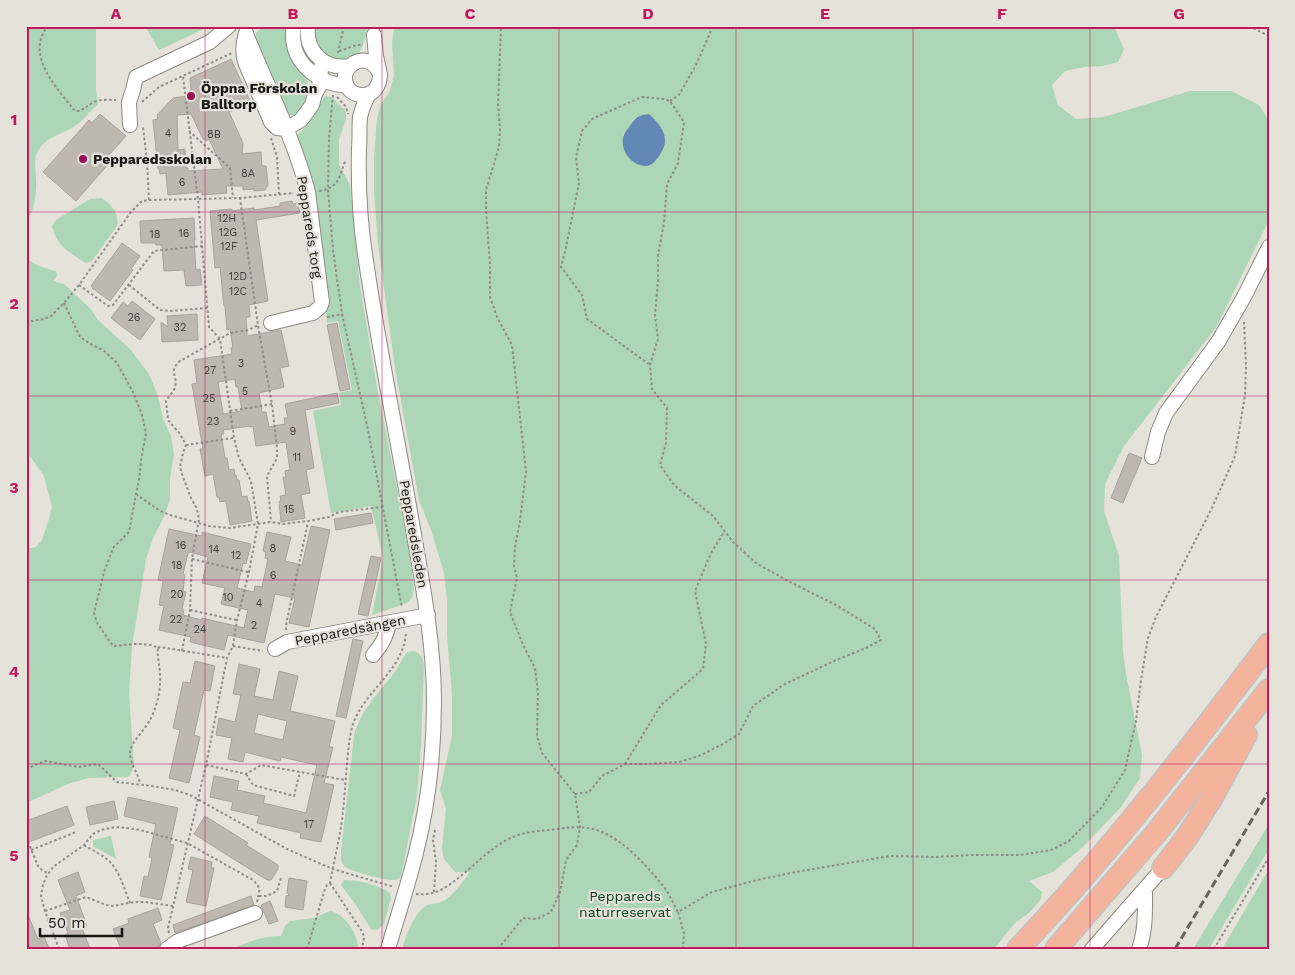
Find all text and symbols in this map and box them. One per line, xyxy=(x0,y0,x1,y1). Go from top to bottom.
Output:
text: A xyxy=(111,4,122,23)
text: B xyxy=(288,4,299,23)
text: C xyxy=(465,4,476,23)
text: D xyxy=(642,4,654,23)
text: E xyxy=(820,4,830,23)
text: F xyxy=(997,4,1007,23)
text: G xyxy=(1173,4,1185,23)
place label: Öppna Förskolan Balltorp xyxy=(201,80,317,112)
marker: Öppna Förskolan Balltorp xyxy=(185,90,197,102)
text: 1 xyxy=(11,110,17,129)
house number: 4 xyxy=(165,127,172,140)
house number: 8B xyxy=(207,128,221,141)
place label: Pepparedsskolan xyxy=(93,151,212,167)
marker: Pepparedsskolan xyxy=(77,153,89,165)
house number: 8A xyxy=(241,167,255,180)
street label: Peppareds torg xyxy=(294,175,326,280)
house number: 6 xyxy=(179,176,186,189)
house number: 12H xyxy=(218,212,236,225)
house number: 12G xyxy=(219,226,237,239)
house number: 16 xyxy=(179,227,190,240)
house number: 18 xyxy=(149,228,161,241)
house number: 12F xyxy=(220,240,238,253)
house number: 12D xyxy=(229,270,247,283)
house number: 12C xyxy=(229,285,248,298)
text: 2 xyxy=(9,294,19,313)
house number: 26 xyxy=(127,311,141,324)
house number: 32 xyxy=(174,321,186,334)
house number: 3 xyxy=(238,357,244,370)
house number: 27 xyxy=(204,364,216,377)
house number: 5 xyxy=(242,385,248,398)
house number: 25 xyxy=(203,392,215,405)
house number: 23 xyxy=(207,415,219,428)
house number: 9 xyxy=(290,425,297,438)
house number: 11 xyxy=(293,451,301,464)
text: 3 xyxy=(9,478,19,497)
street label: Pepparedsleden xyxy=(397,479,431,589)
house number: 15 xyxy=(284,503,294,516)
house number: 16 xyxy=(176,539,187,552)
house number: 8 xyxy=(270,542,277,555)
house number: 14 xyxy=(208,543,220,556)
house number: 12 xyxy=(231,549,241,562)
house number: 18 xyxy=(171,559,183,572)
house number: 6 xyxy=(270,569,277,582)
house number: 20 xyxy=(170,588,184,601)
house number: 10 xyxy=(222,591,234,604)
house number: 4 xyxy=(256,597,263,610)
street label: Pepparedsängen xyxy=(293,611,407,649)
house number: 22 xyxy=(170,613,182,626)
house number: 2 xyxy=(251,619,257,632)
house number: 24 xyxy=(194,623,207,636)
text: 4 xyxy=(9,662,19,681)
house number: 17 xyxy=(304,818,314,831)
text: 5 xyxy=(9,846,19,865)
park label: Peppareds naturreservat xyxy=(579,888,671,920)
scale bar xyxy=(40,905,122,937)
text: 50 m xyxy=(48,914,85,932)

